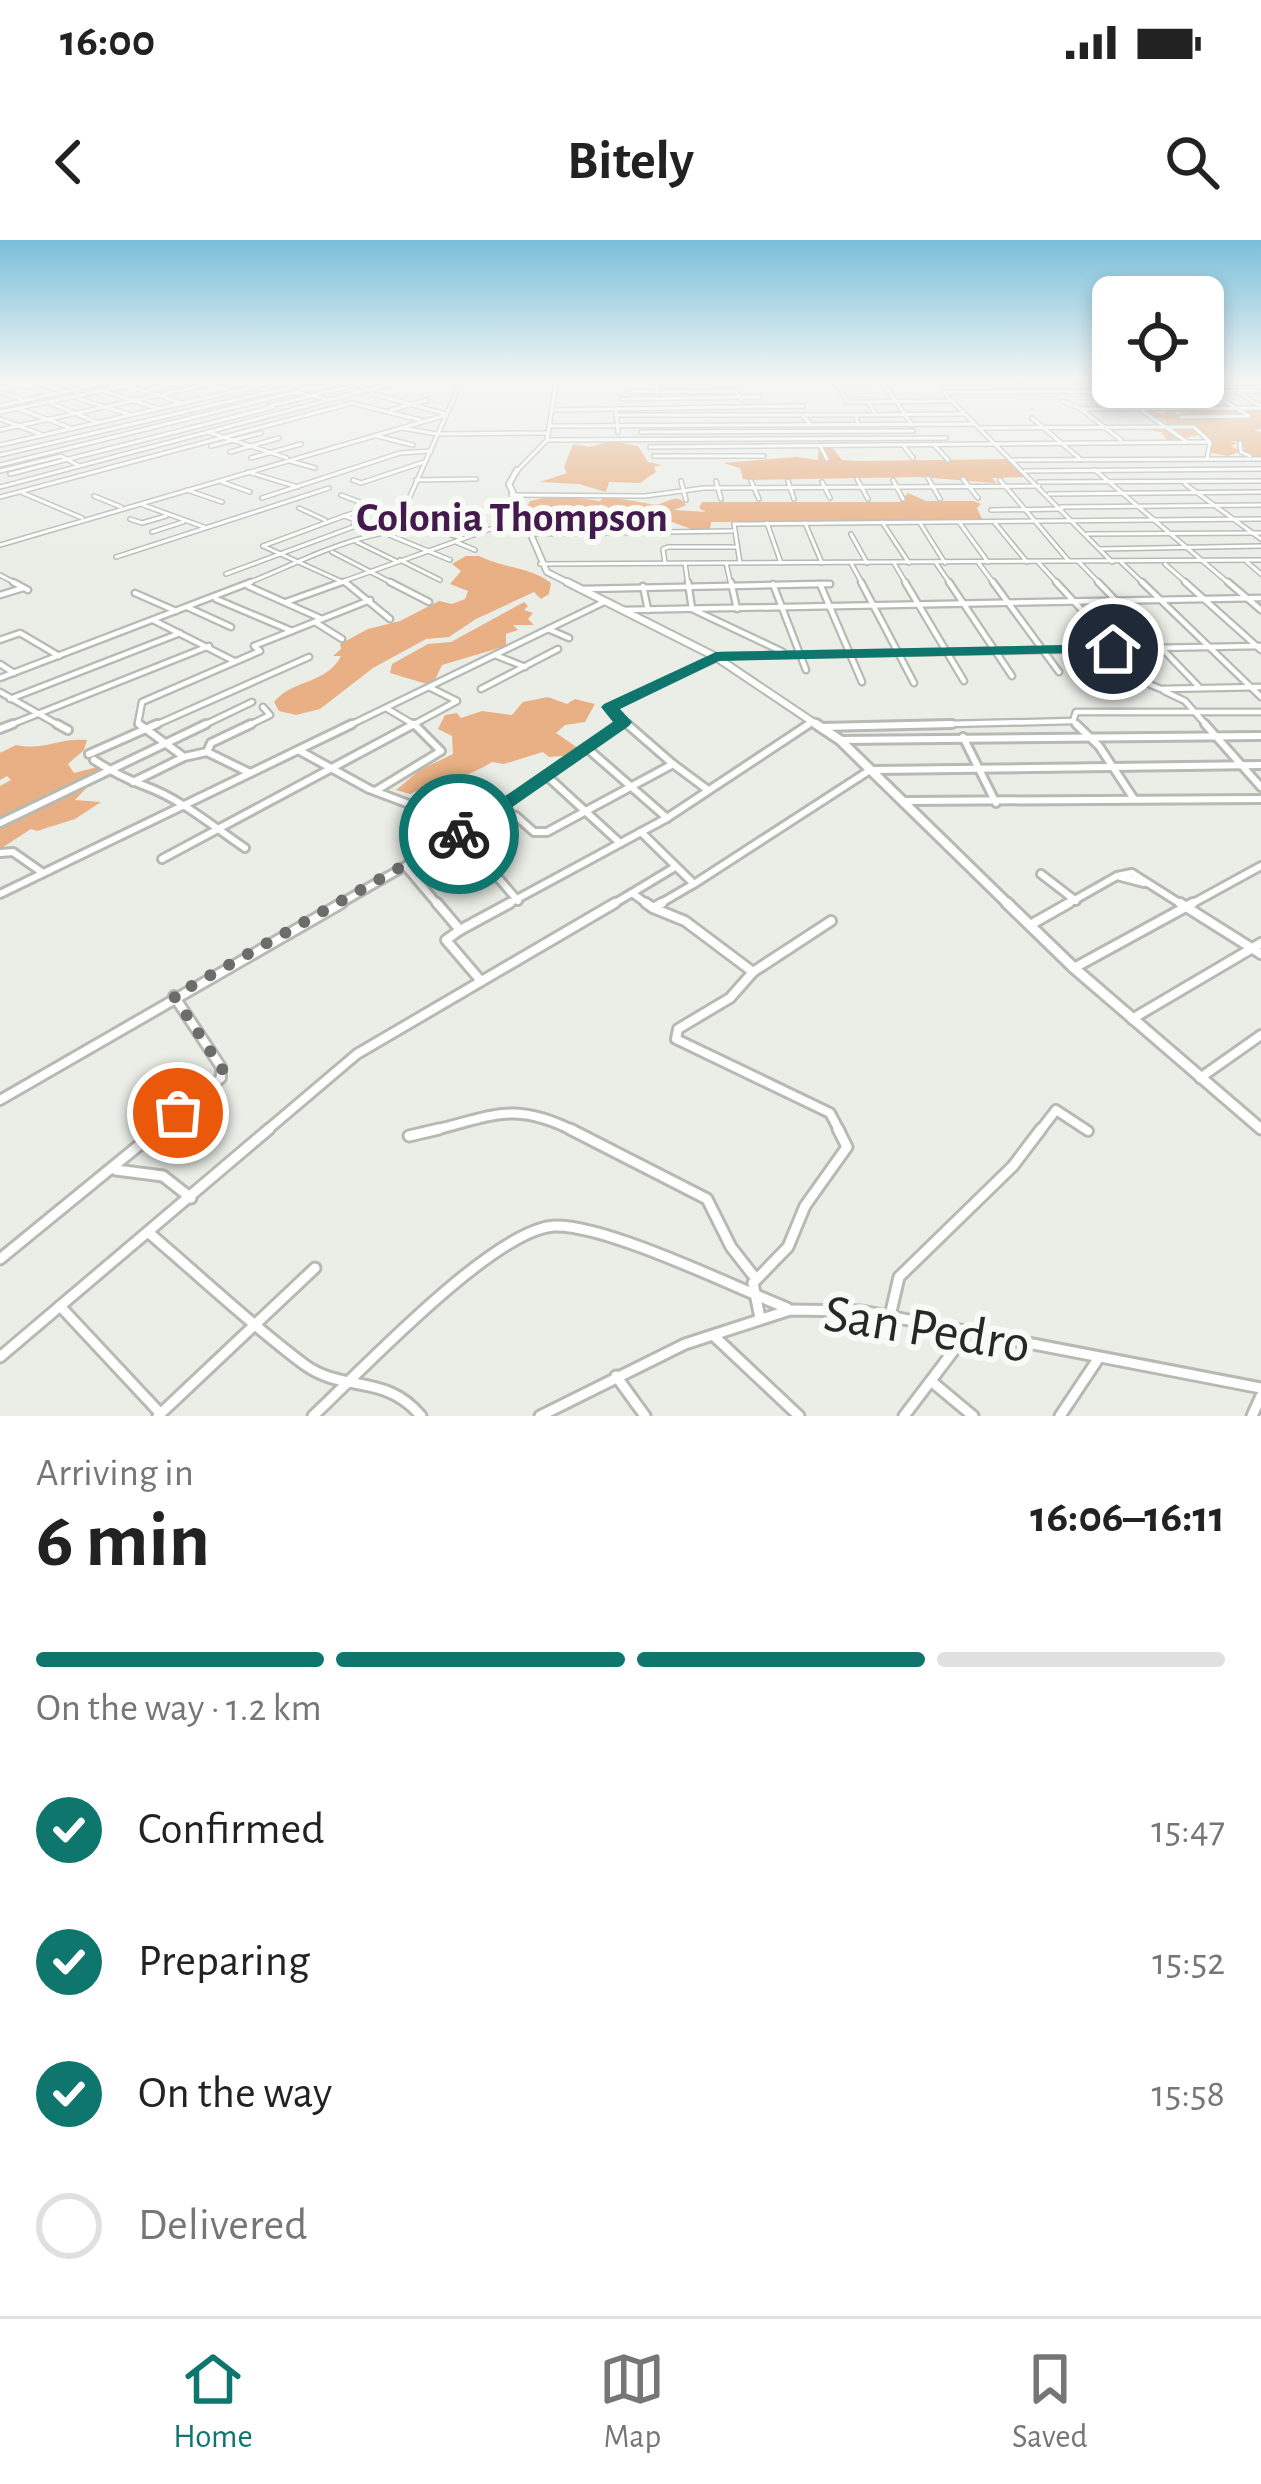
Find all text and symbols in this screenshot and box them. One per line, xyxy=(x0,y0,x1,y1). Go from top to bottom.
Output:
text: 16:00 xyxy=(60,19,155,64)
icon: back xyxy=(36,129,102,195)
icon: search xyxy=(1159,129,1225,195)
text: Bitely xyxy=(567,135,694,189)
map controls xyxy=(1092,276,1224,408)
button: locate xyxy=(1092,276,1224,408)
district label: Colonia Thompson xyxy=(356,497,668,539)
pin xyxy=(1062,598,1164,700)
icon: home xyxy=(1080,616,1146,682)
courier xyxy=(399,774,519,894)
icon: bike xyxy=(426,801,492,867)
pin xyxy=(127,1062,229,1164)
icon: bag xyxy=(145,1080,211,1146)
street label: San Pedro xyxy=(820,1287,1034,1373)
text: Arriving in xyxy=(36,1454,194,1493)
text: 16:06–16:11 xyxy=(1030,1495,1225,1540)
text: 6 min xyxy=(36,1503,210,1581)
text: On the way · 1.2 km xyxy=(36,1689,322,1728)
icon: check xyxy=(36,1797,102,1863)
text: Confirmed xyxy=(138,1807,324,1852)
text: 15:47 xyxy=(1151,1811,1225,1850)
icon: check xyxy=(36,1929,102,1995)
text: Preparing xyxy=(138,1939,310,1984)
text: 15:52 xyxy=(1152,1943,1225,1982)
icon: check xyxy=(36,2061,102,2127)
text: On the way xyxy=(138,2071,332,2116)
text: 15:58 xyxy=(1152,2075,1225,2114)
text: Delivered xyxy=(138,2203,307,2248)
tab: Home xyxy=(173,2346,253,2458)
tab: Map xyxy=(599,2346,665,2458)
tab: Saved xyxy=(1012,2346,1088,2458)

